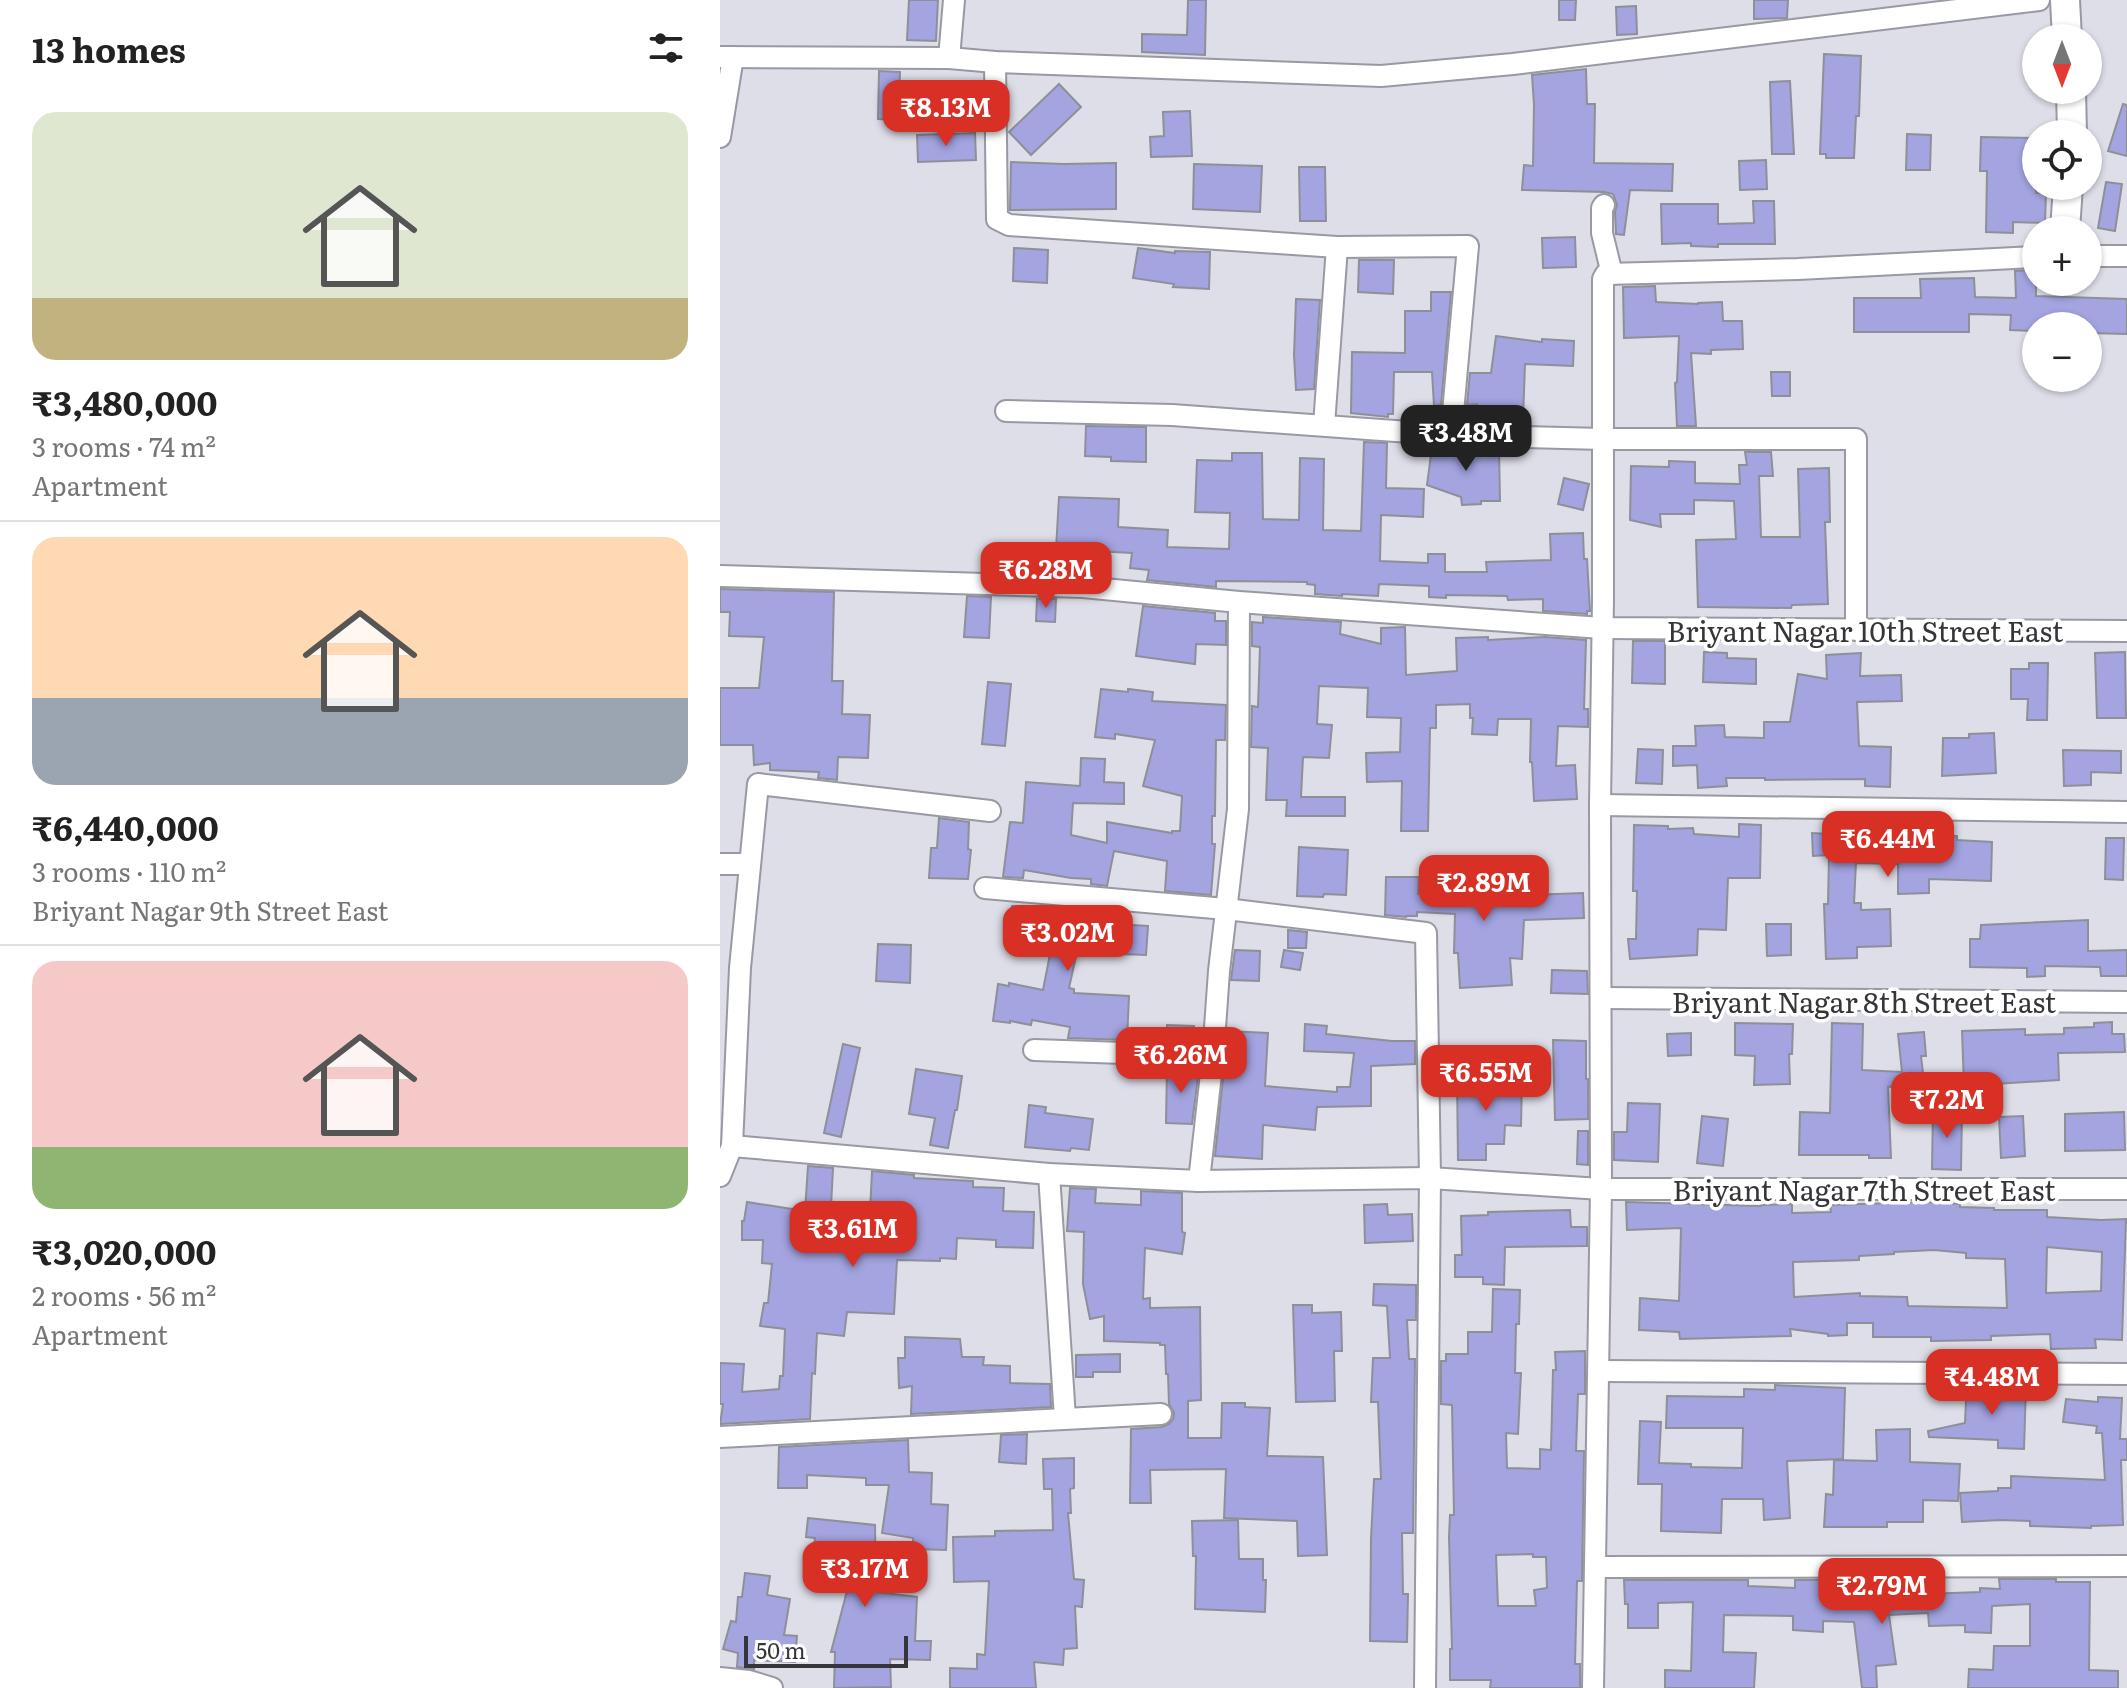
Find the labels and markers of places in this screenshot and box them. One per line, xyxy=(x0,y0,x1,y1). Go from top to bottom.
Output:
pin: ₹8.13M xyxy=(881,80,1011,148)
pin: ₹3.48M xyxy=(1401,405,1531,473)
pin: ₹6.28M xyxy=(981,542,1111,610)
pin: ₹6.44M xyxy=(1823,811,1953,879)
pin: ₹2.89M xyxy=(1419,855,1549,923)
pin: ₹3.02M xyxy=(1003,905,1133,973)
pin: ₹6.26M xyxy=(1116,1027,1246,1095)
pin: ₹6.55M xyxy=(1421,1045,1551,1113)
pin: ₹7.2M xyxy=(1891,1072,2003,1140)
pin: ₹3.61M xyxy=(788,1201,918,1269)
pin: ₹4.48M xyxy=(1927,1349,2057,1417)
pin: ₹3.17M xyxy=(800,1541,930,1609)
pin: ₹2.79M xyxy=(1817,1558,1947,1626)

